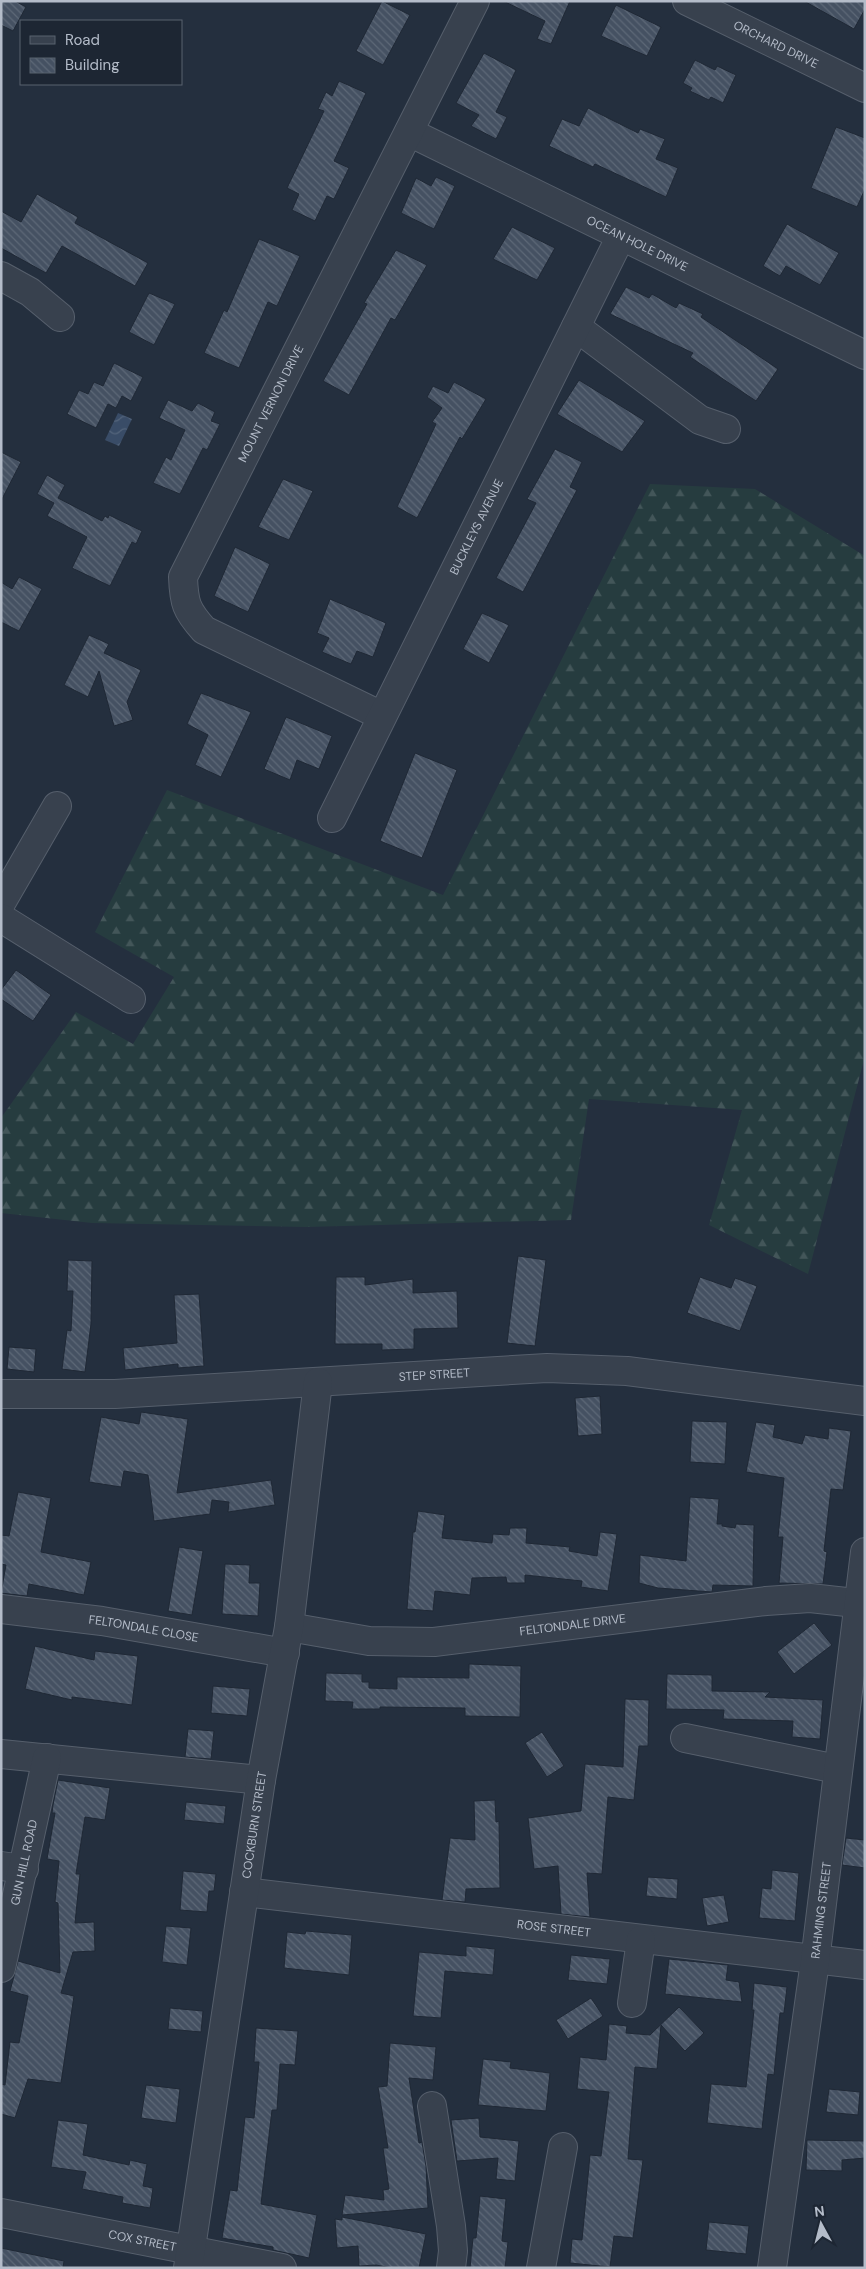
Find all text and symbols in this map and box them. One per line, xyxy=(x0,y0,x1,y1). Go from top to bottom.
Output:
street label: ORCHARD DRIVE xyxy=(731,17,821,72)
legend xyxy=(20,20,182,85)
text: Road xyxy=(65,30,100,50)
text: Building xyxy=(65,55,120,75)
street label: OCEAN HOLE DRIVE xyxy=(584,212,691,275)
street label: MOUNT VERNON DRIVE xyxy=(234,342,307,465)
street label: BUCKLEYS AVENUE xyxy=(446,476,507,578)
street label: STEP STREET xyxy=(398,1365,471,1385)
street label: FELTONDALE DRIVE xyxy=(519,1610,627,1639)
street label: FELTONDALE CLOSE xyxy=(88,1611,200,1646)
street label: COCKBURN STREET xyxy=(238,1770,270,1880)
street label: GUN HILL ROAD xyxy=(7,1818,41,1907)
street label: RAHMING STREET xyxy=(807,1861,835,1960)
street label: ROSE STREET xyxy=(516,1916,592,1941)
north arrow xyxy=(796,2199,846,2249)
text: N xyxy=(813,2202,826,2221)
street label: COX STREET xyxy=(107,2226,178,2255)

